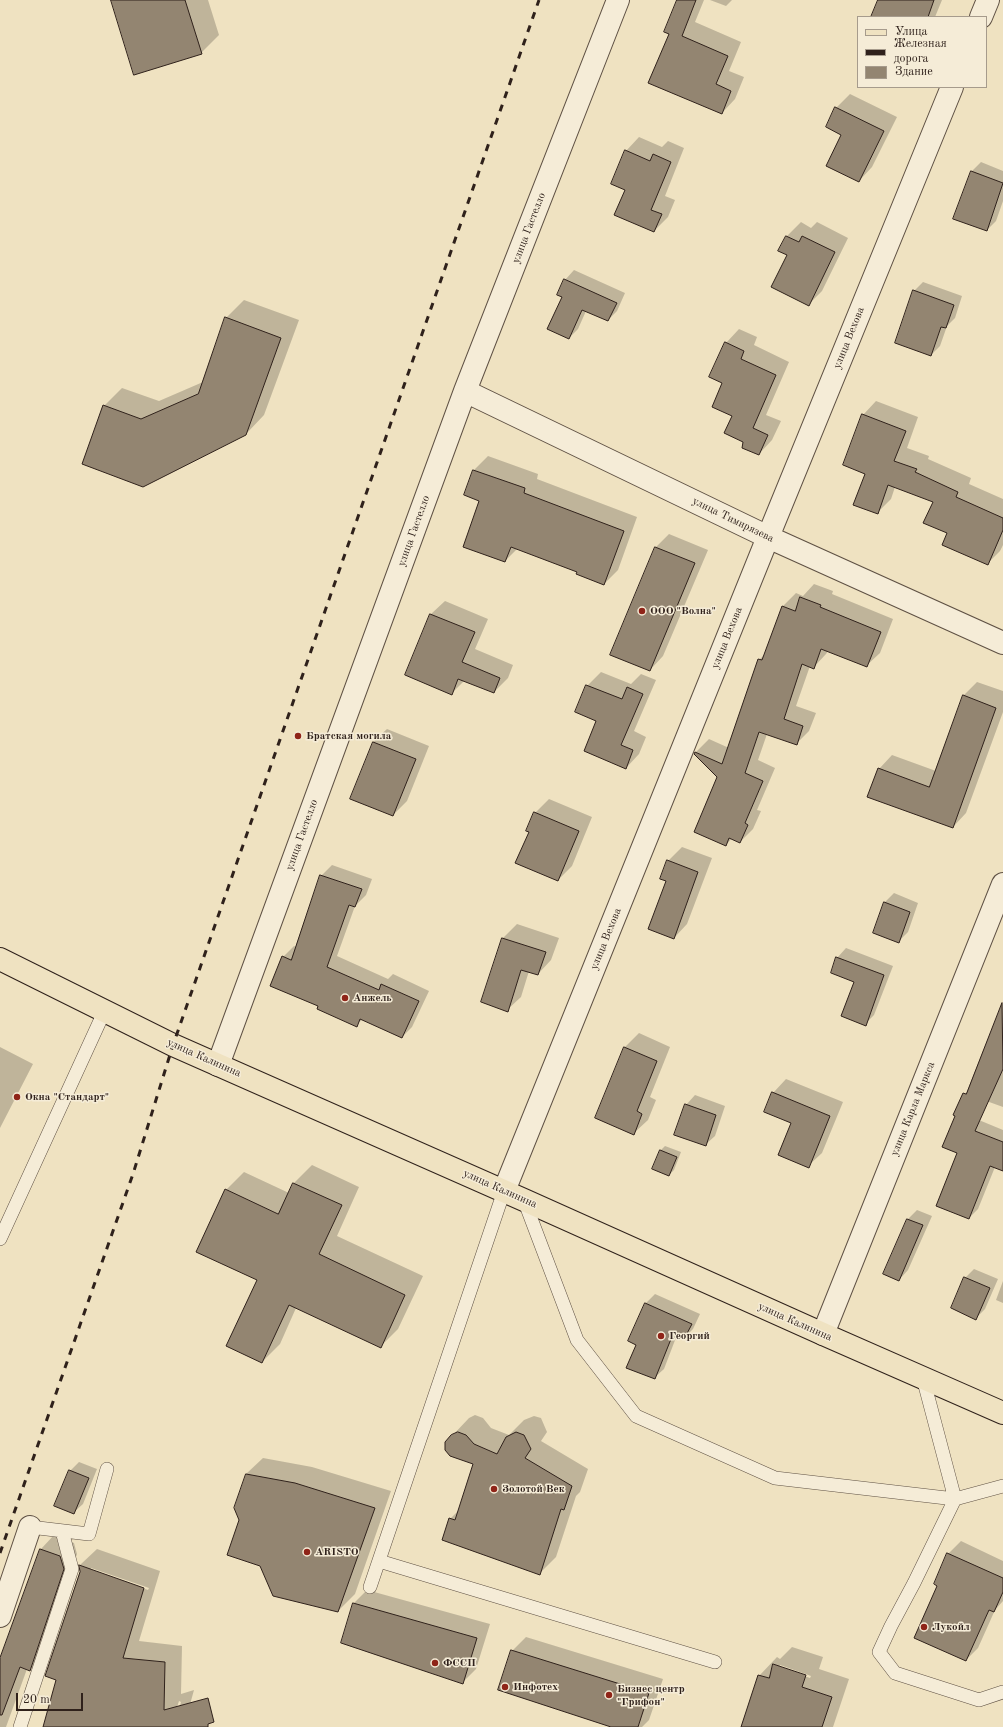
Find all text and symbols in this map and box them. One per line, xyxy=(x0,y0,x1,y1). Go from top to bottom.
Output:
legend xyxy=(857,16,987,88)
text: Улица xyxy=(895,26,928,38)
text: Железная дорога xyxy=(894,38,947,65)
text: Здание xyxy=(895,66,933,78)
street label: улица Гастелло xyxy=(509,191,549,265)
street label: улица Вехова xyxy=(831,305,867,371)
street label: улица Гастелло xyxy=(395,494,433,568)
street label: улица Тимирязева xyxy=(690,495,776,545)
place label: ООО "Волна" xyxy=(650,604,716,618)
street label: улица Вехова xyxy=(709,605,745,671)
marker: ООО "Волна" xyxy=(637,606,647,616)
place label: Братская могила xyxy=(306,729,391,743)
marker: Братская могила xyxy=(293,731,303,741)
street label: улица Гастелло xyxy=(283,798,321,872)
street label: улица Вехова xyxy=(588,906,624,972)
place label: Анжель xyxy=(353,991,392,1005)
marker: Анжель xyxy=(340,993,350,1003)
street label: улица Калинина xyxy=(165,1036,243,1080)
street label: улица Карла Маркса xyxy=(888,1060,938,1158)
place label: Окна "Стандарт" xyxy=(25,1090,109,1104)
marker: Окна "Стандарт" xyxy=(12,1092,22,1102)
street label: улица Калинина xyxy=(461,1167,539,1211)
street label: улица Калинина xyxy=(756,1300,834,1344)
place label: Георгий xyxy=(669,1329,710,1343)
marker: Георгий xyxy=(656,1331,666,1341)
place label: Золотой Век xyxy=(502,1482,565,1496)
marker: Золотой Век xyxy=(489,1484,499,1494)
place label: ARISTO xyxy=(315,1545,359,1559)
marker: ARISTO xyxy=(302,1547,312,1557)
place label: Лукойл xyxy=(932,1620,970,1634)
marker: Лукойл xyxy=(919,1622,929,1632)
place label: ФССП xyxy=(443,1656,476,1670)
marker: ФССП xyxy=(430,1658,440,1668)
place label: Инфотех xyxy=(513,1680,558,1694)
marker: Инфотех xyxy=(500,1682,510,1692)
place label: Бизнес центр "Грифон" xyxy=(617,1682,685,1708)
scale bar xyxy=(18,1685,85,1711)
marker: Бизнес центр "Грифон" xyxy=(604,1690,614,1700)
text: 20 m xyxy=(23,1694,50,1706)

